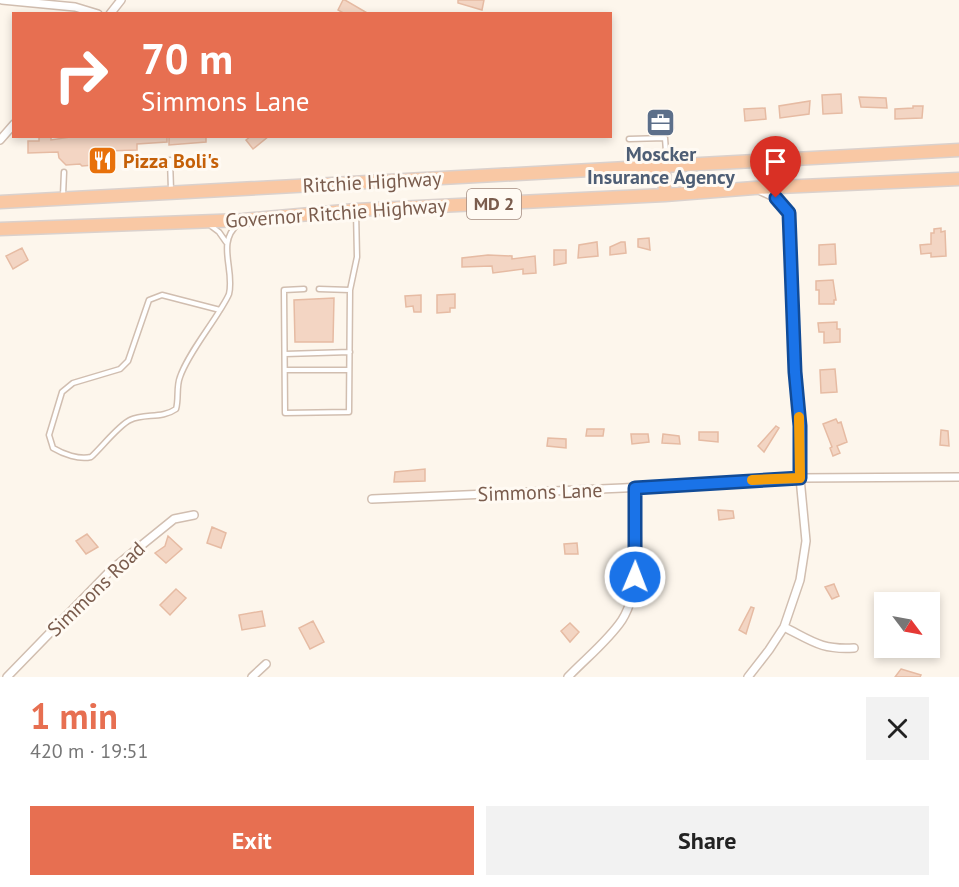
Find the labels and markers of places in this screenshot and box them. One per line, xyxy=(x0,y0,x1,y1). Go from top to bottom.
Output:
office icon: Moscker Insurance Agency xyxy=(645,107,677,139)
pin xyxy=(750,136,801,198)
place label: Moscker Insurance Agency xyxy=(587,141,735,190)
restaurant icon: Pizza Boli's xyxy=(86,145,118,177)
place label: Pizza Boli's xyxy=(123,148,219,174)

